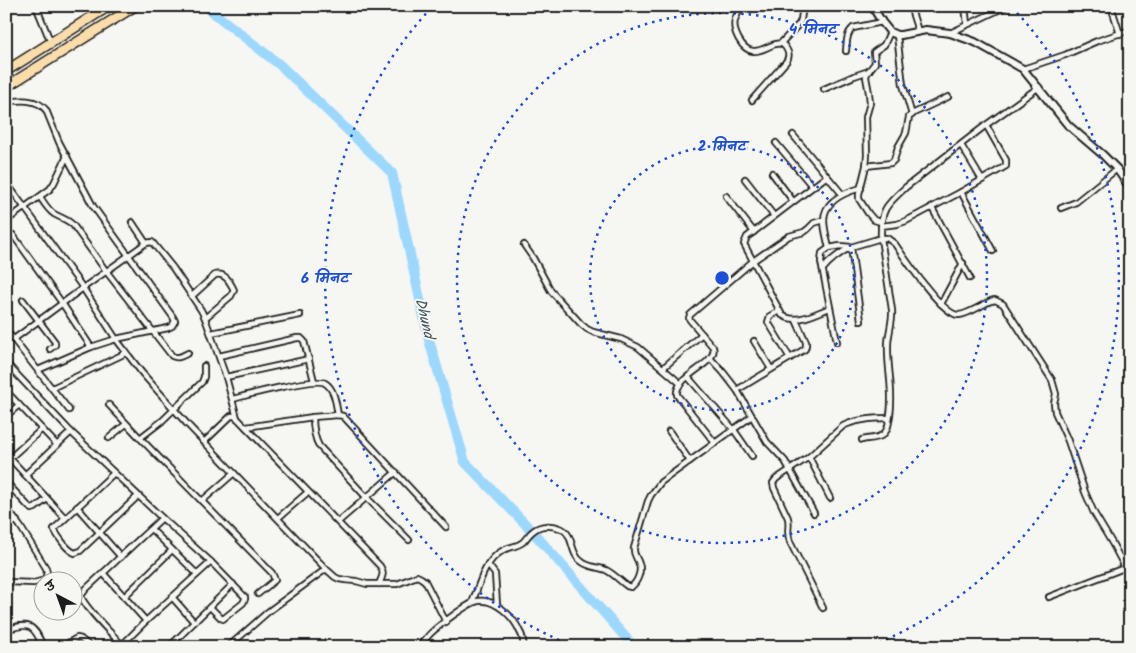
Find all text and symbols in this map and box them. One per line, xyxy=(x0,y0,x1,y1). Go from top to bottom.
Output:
text: 4 मिनट xyxy=(789,18,841,42)
text: 2 मिनट xyxy=(698,135,750,159)
text: 6 मिनट xyxy=(301,267,353,291)
centre of rings xyxy=(713,269,731,287)
water label: Dhund xyxy=(408,296,441,344)
north arrow xyxy=(32,570,82,620)
text: उ xyxy=(40,574,63,598)

